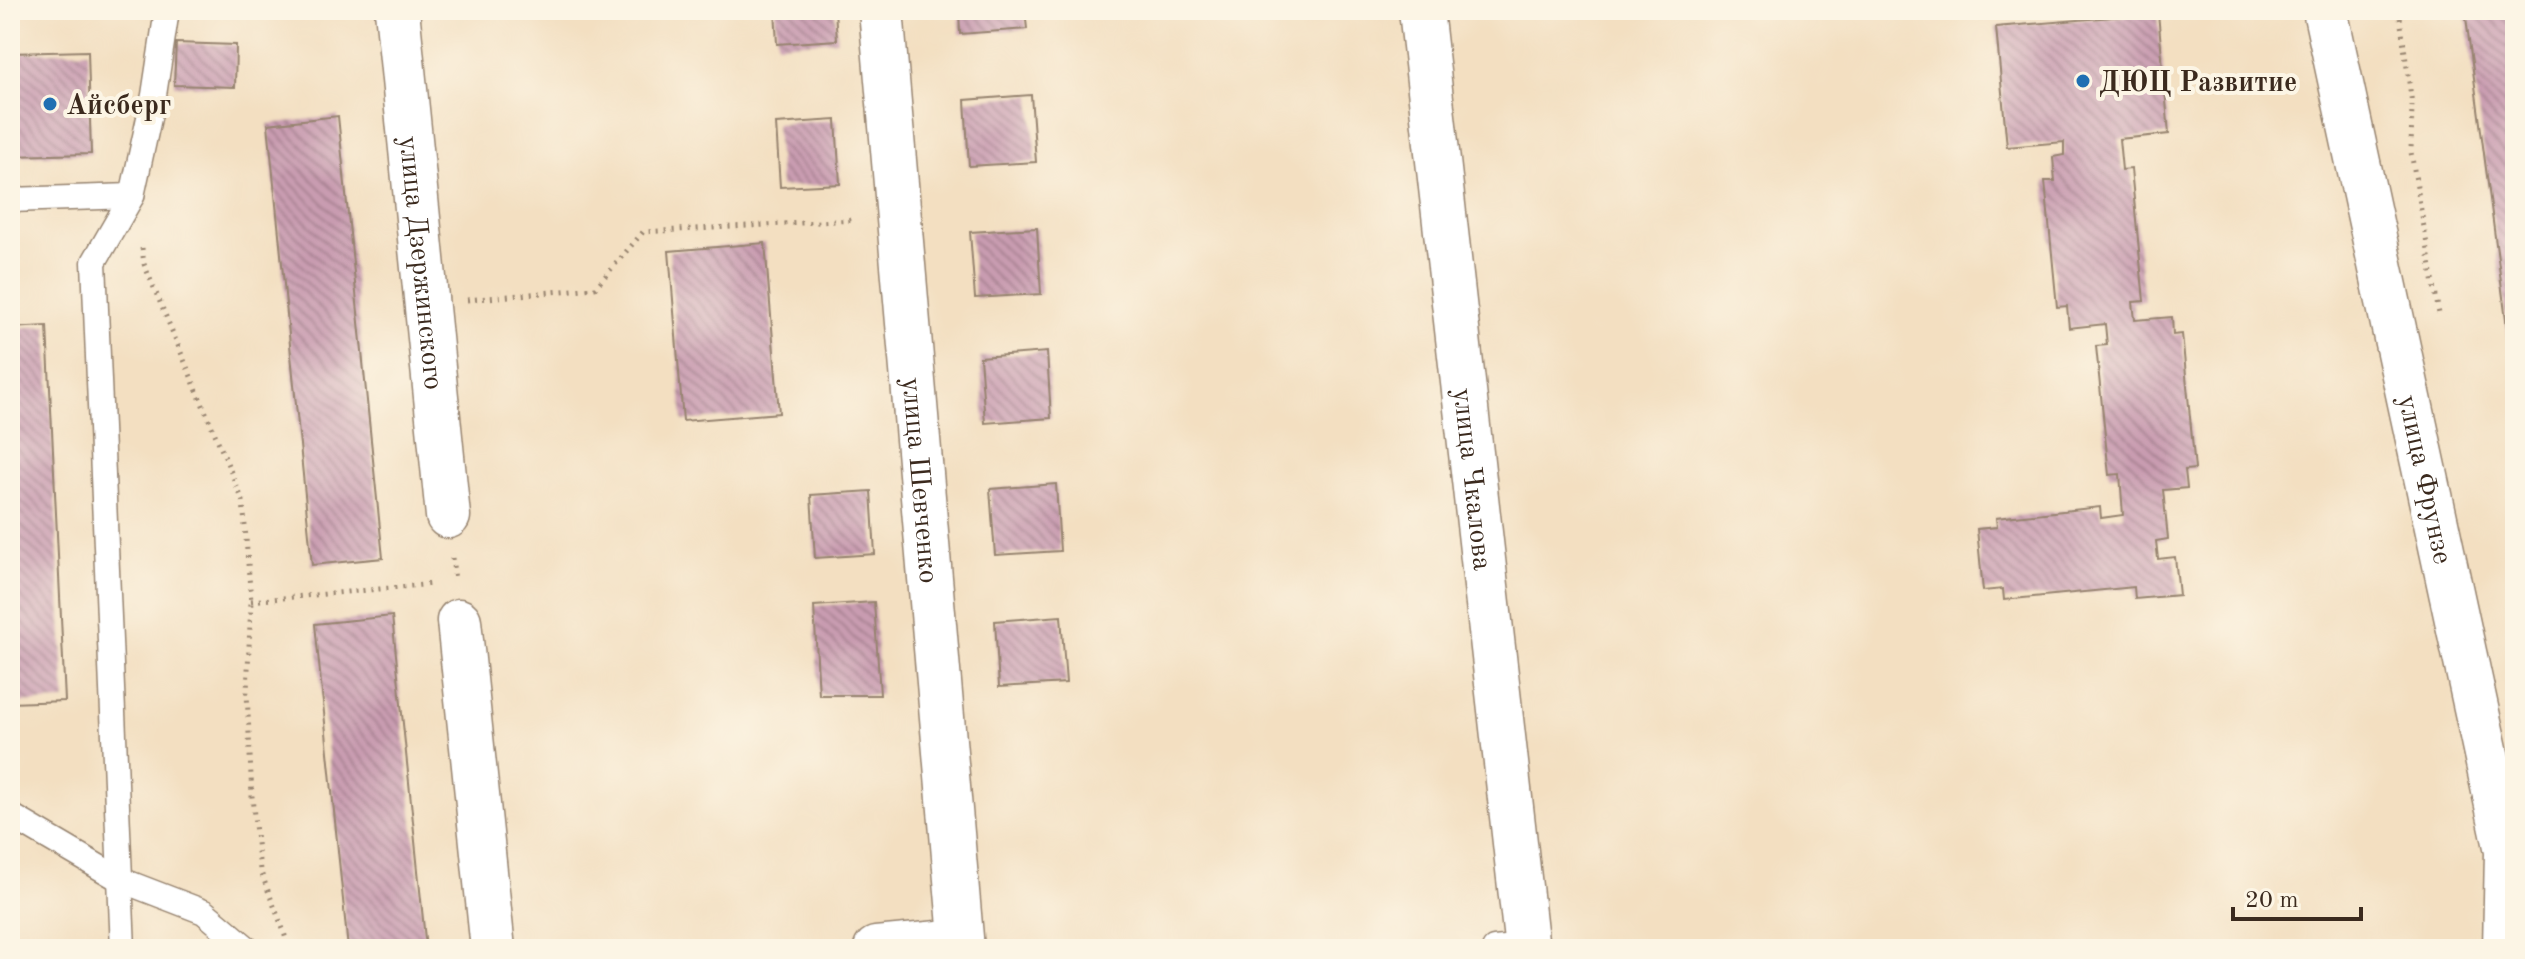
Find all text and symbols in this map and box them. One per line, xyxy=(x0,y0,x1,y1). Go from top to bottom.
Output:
place label: ДЮЦ Развитие xyxy=(2099,69,2297,98)
marker: ДЮЦ Развитие xyxy=(2074,72,2092,90)
place label: Айсберг xyxy=(66,93,171,121)
marker: Айсберг xyxy=(41,95,59,113)
street label: улица Дзержинского xyxy=(393,135,446,391)
street label: улица Шевченко xyxy=(896,376,941,585)
street label: улица Чкалова xyxy=(1447,387,1495,572)
street label: улица Фрунзе xyxy=(2392,393,2455,567)
scale bar xyxy=(2233,871,2361,921)
text: 20 m xyxy=(2245,889,2299,913)

